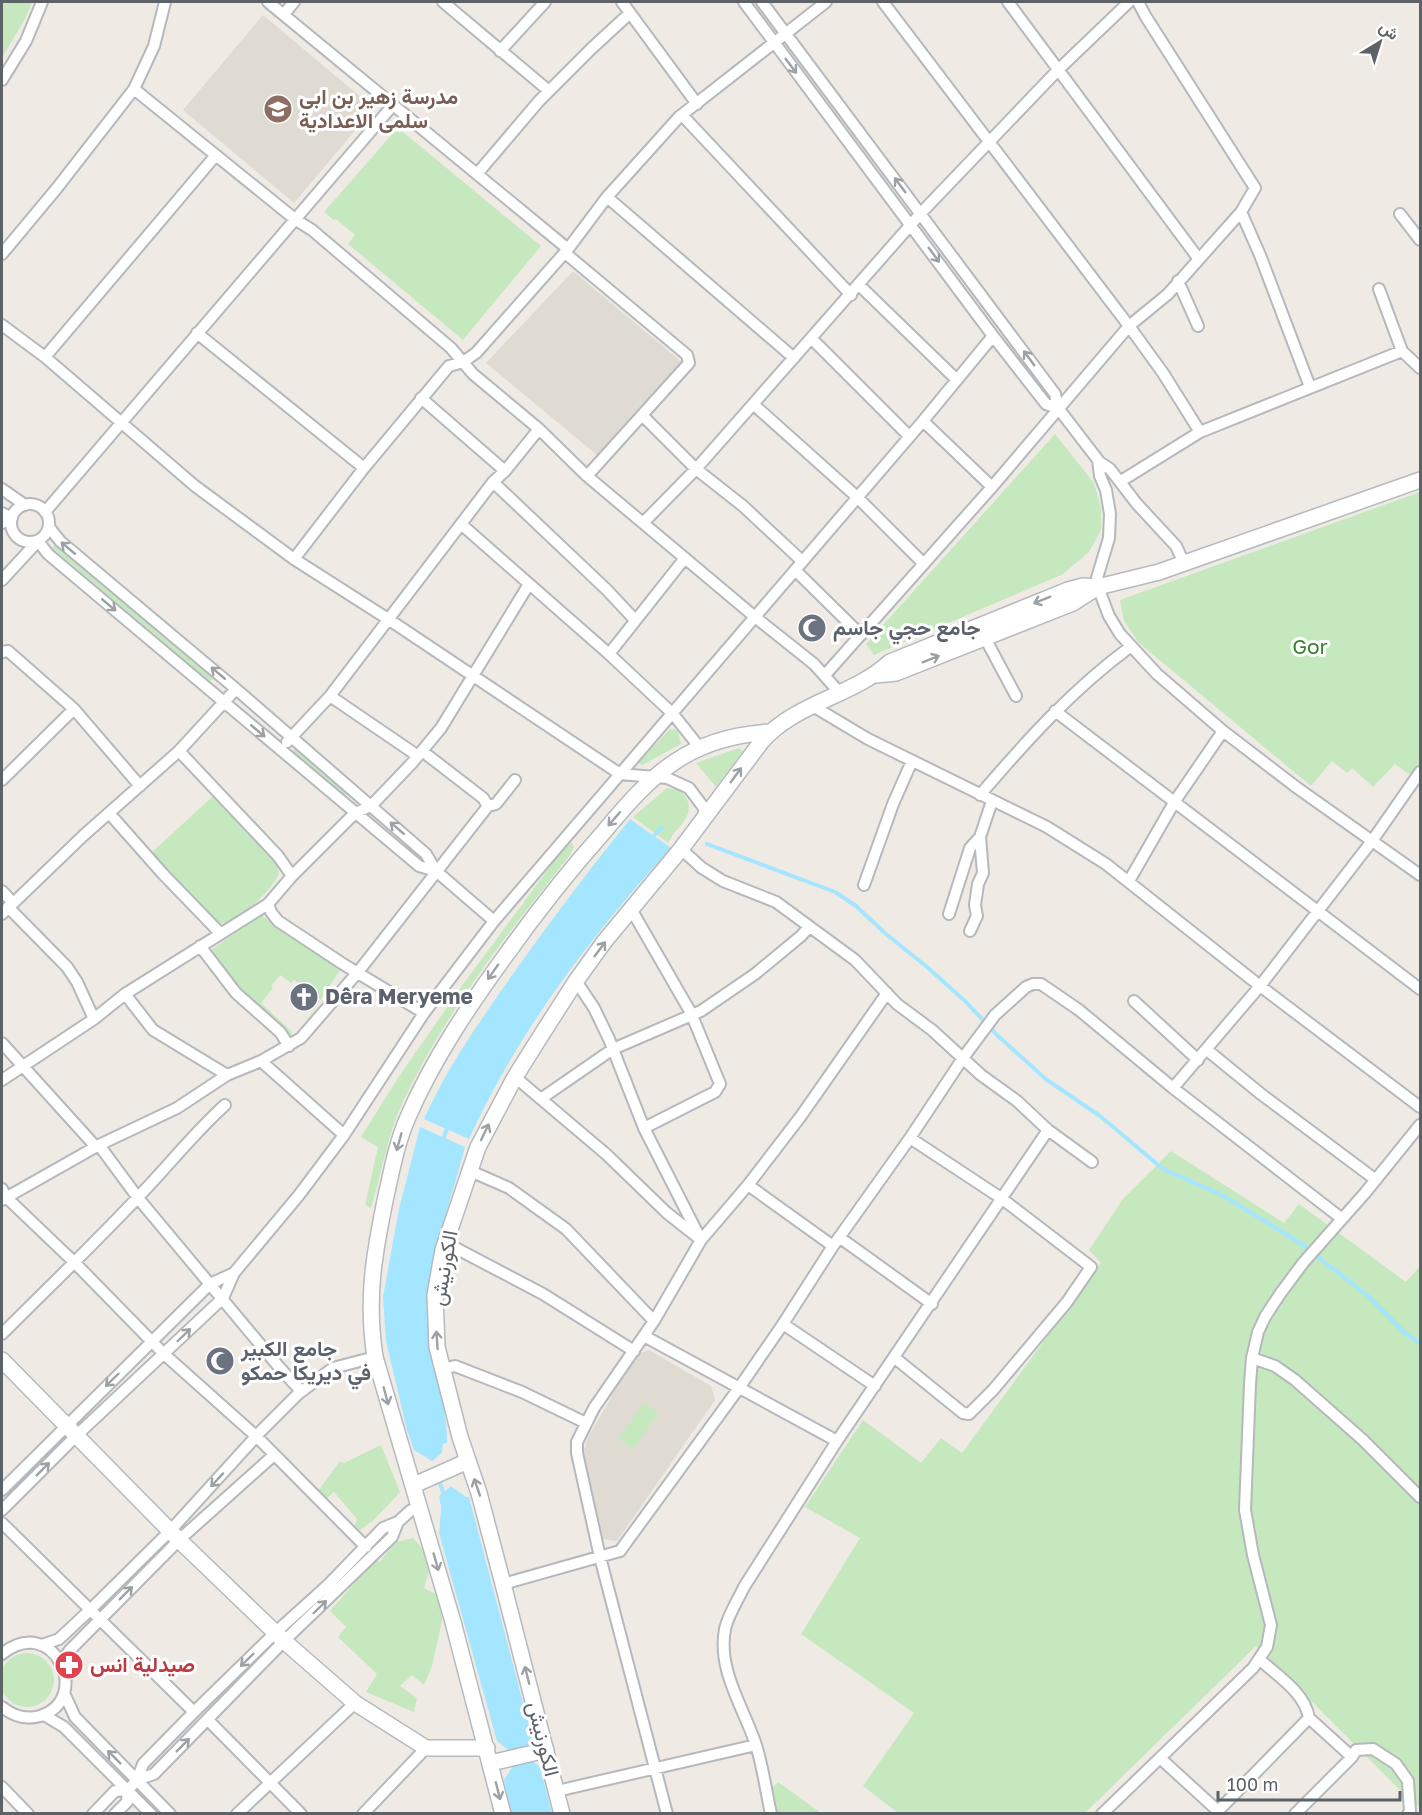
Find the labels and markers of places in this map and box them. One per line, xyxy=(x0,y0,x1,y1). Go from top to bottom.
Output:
place label: مدرسة زهير بن ابي سلمى الاعدادية xyxy=(299,83,458,133)
school or university icon: مدرسة زهير بن ابي سلمى الاعدادية xyxy=(262,93,294,125)
mosque icon: جامع حجي جاسم xyxy=(796,612,828,644)
place label: جامع حجي جاسم xyxy=(833,614,981,645)
church icon: Dêra Meryeme xyxy=(288,981,320,1013)
place label: Dêra Meryeme xyxy=(325,983,473,1009)
place label: جامع الكبير في ديريكا حمكو xyxy=(240,1335,371,1390)
mosque icon: جامع الكبير في ديريكا حمكو xyxy=(204,1345,236,1377)
pharmacy icon: صيدلية انس xyxy=(53,1649,85,1681)
place label: صيدلية انس xyxy=(90,1651,195,1677)

